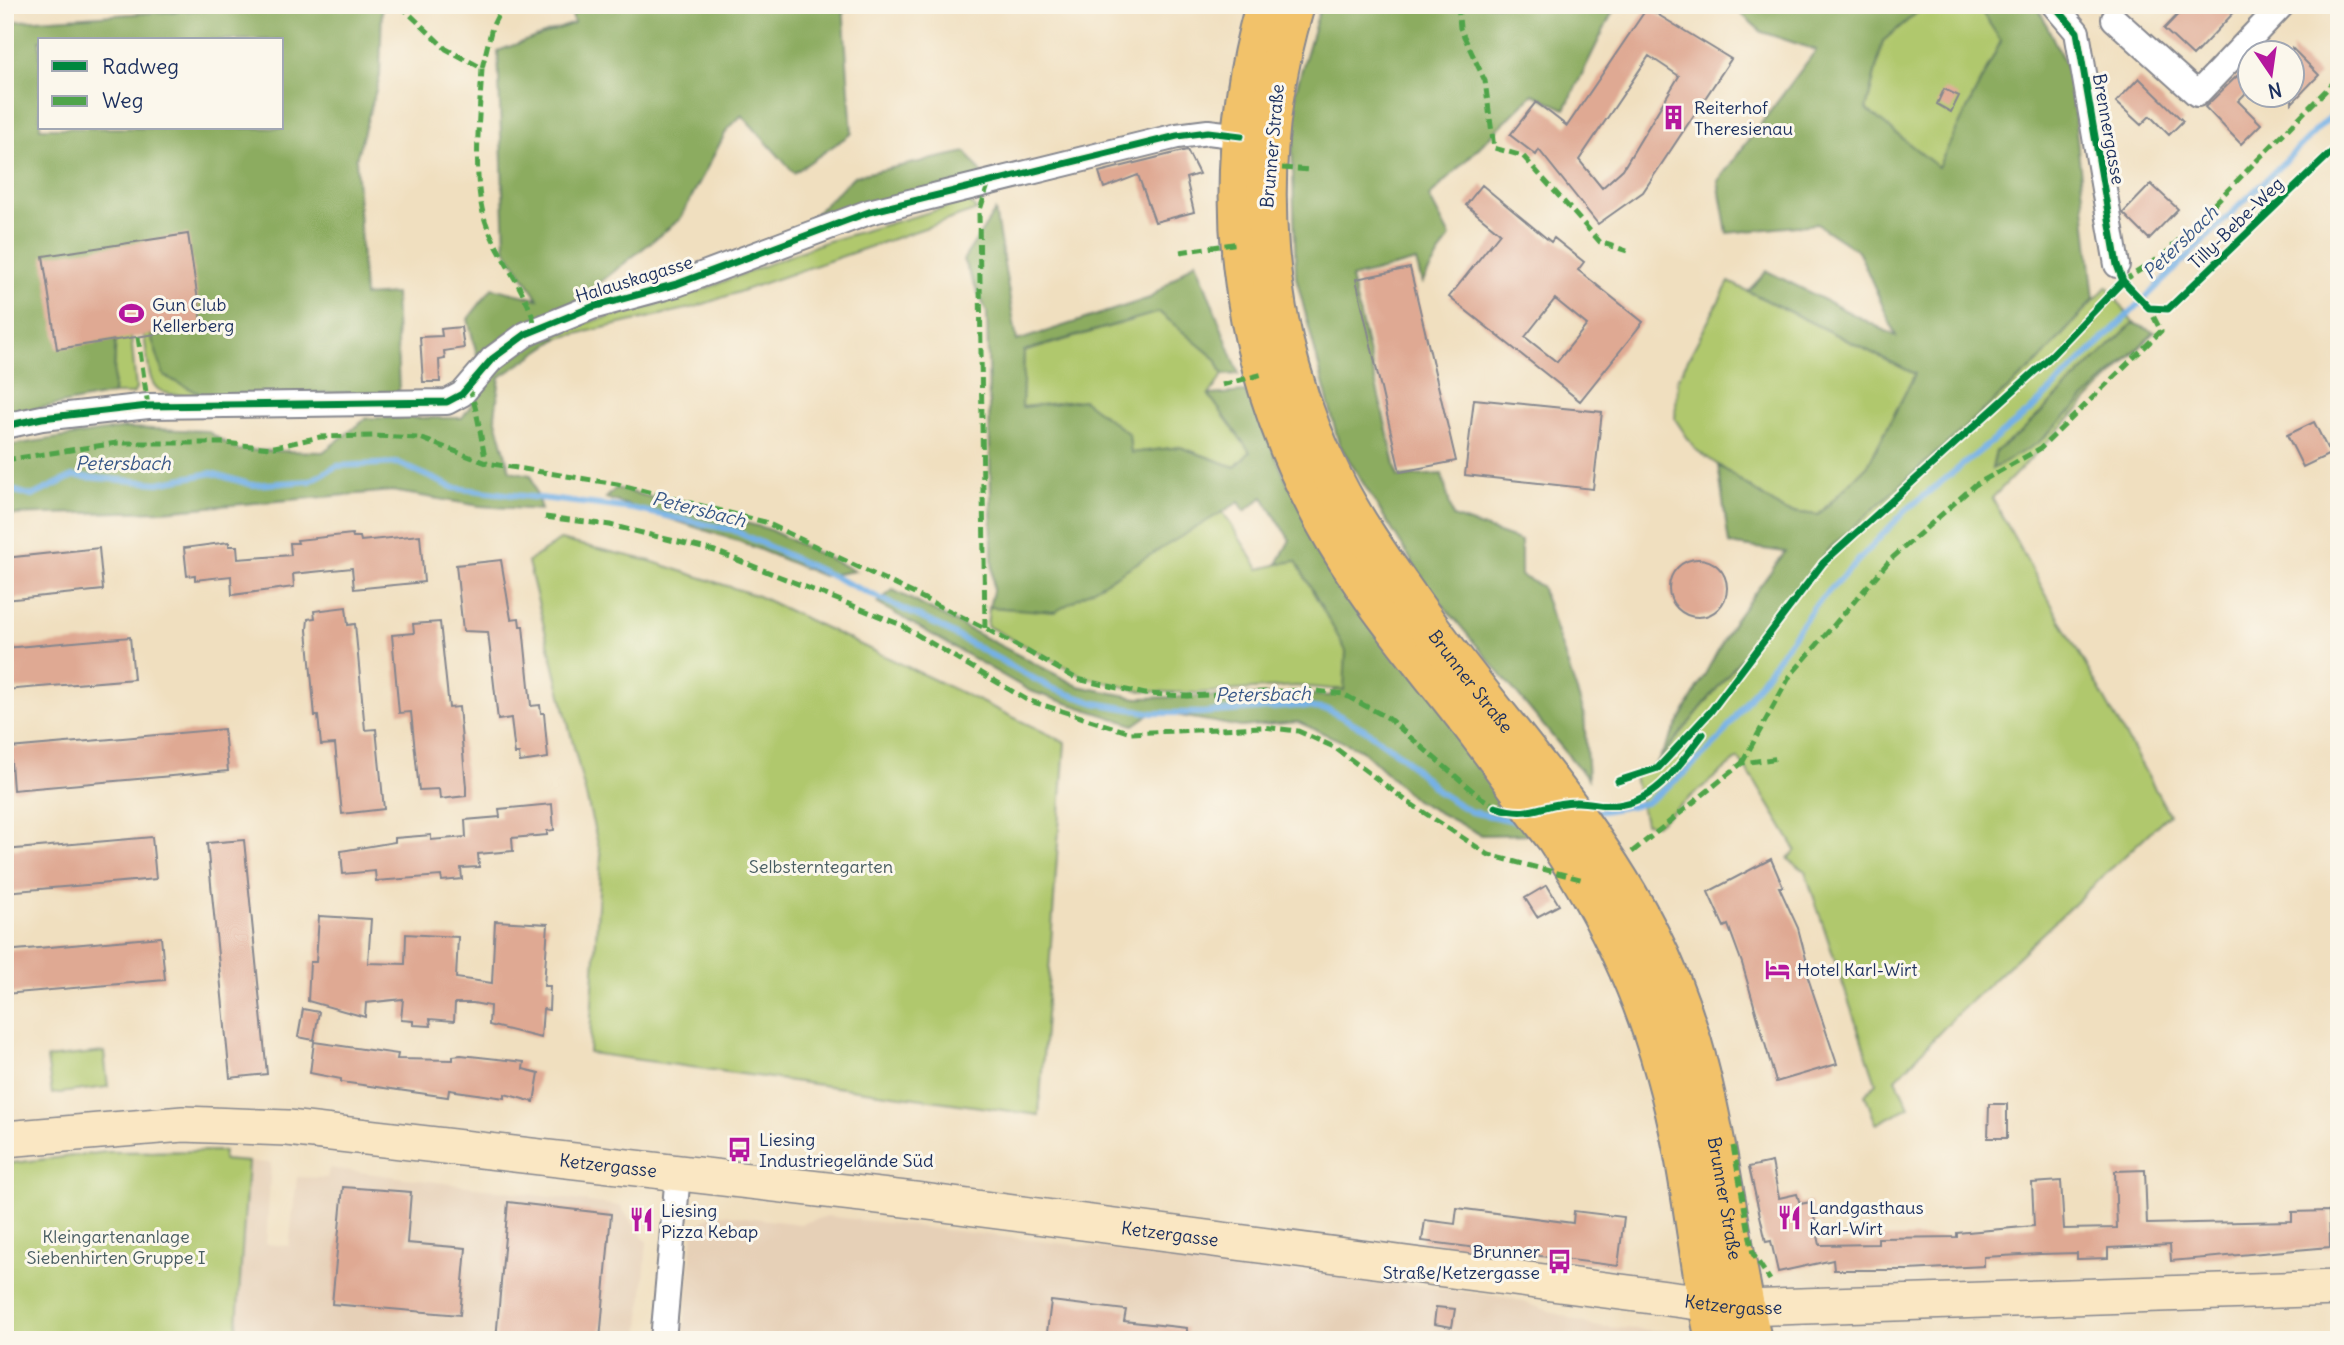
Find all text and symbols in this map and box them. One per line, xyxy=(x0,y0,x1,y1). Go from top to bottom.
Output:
legend xyxy=(38,38,284,130)
north arrow xyxy=(2236,38,2306,108)
text: Radweg xyxy=(102,53,179,80)
street label: Brennergasse xyxy=(2088,72,2130,186)
text: N xyxy=(2266,77,2284,104)
street label: Brunner Straße xyxy=(1255,83,1289,209)
text: Weg xyxy=(102,87,143,114)
place label: Reiterhof Theresienau xyxy=(1694,96,1793,140)
building icon: Reiterhof Theresienau xyxy=(1660,103,1688,131)
street label: Tilly-Bebe-Weg xyxy=(2184,172,2288,274)
water label: Petersbach xyxy=(2137,199,2223,284)
street label: Halauskagasse xyxy=(572,250,696,308)
place label: Gun Club Kellerberg xyxy=(152,293,234,337)
sports icon: Gun Club Kellerberg xyxy=(118,300,146,328)
water label: Petersbach xyxy=(75,451,172,475)
water label: Petersbach xyxy=(650,486,749,532)
street label: Brunner Straße xyxy=(1424,625,1519,737)
water label: Petersbach xyxy=(1215,681,1312,707)
park label: Selbsterntegarten xyxy=(749,855,893,878)
hotel icon: Hotel Karl-Wirt xyxy=(1763,955,1791,983)
place label: Hotel Karl-Wirt xyxy=(1797,958,1918,981)
place label: Liesing Industriegelände Süd xyxy=(759,1128,934,1172)
bus stop icon: Liesing Industriegelände Süd xyxy=(725,1135,753,1163)
street label: Brunner Straße xyxy=(1703,1135,1747,1262)
street label: Ketzergasse xyxy=(558,1148,658,1182)
place label: Landgasthaus Karl-Wirt xyxy=(1809,1196,1924,1240)
place label: Liesing Pizza Kebap xyxy=(661,1199,758,1243)
restaurant icon: Landgasthaus Karl-Wirt xyxy=(1775,1203,1803,1231)
restaurant icon: Liesing Pizza Kebap xyxy=(627,1206,655,1234)
street label: Ketzergasse xyxy=(1120,1216,1220,1251)
park label: Kleingartenanlage Siebenhirten Gruppe I xyxy=(26,1225,206,1269)
place label: Brunner Straße/Ketzergasse xyxy=(1383,1240,1541,1284)
bus stop icon: Brunner Straße/Ketzergasse xyxy=(1546,1247,1574,1275)
street label: Ketzergasse xyxy=(1683,1289,1783,1320)

